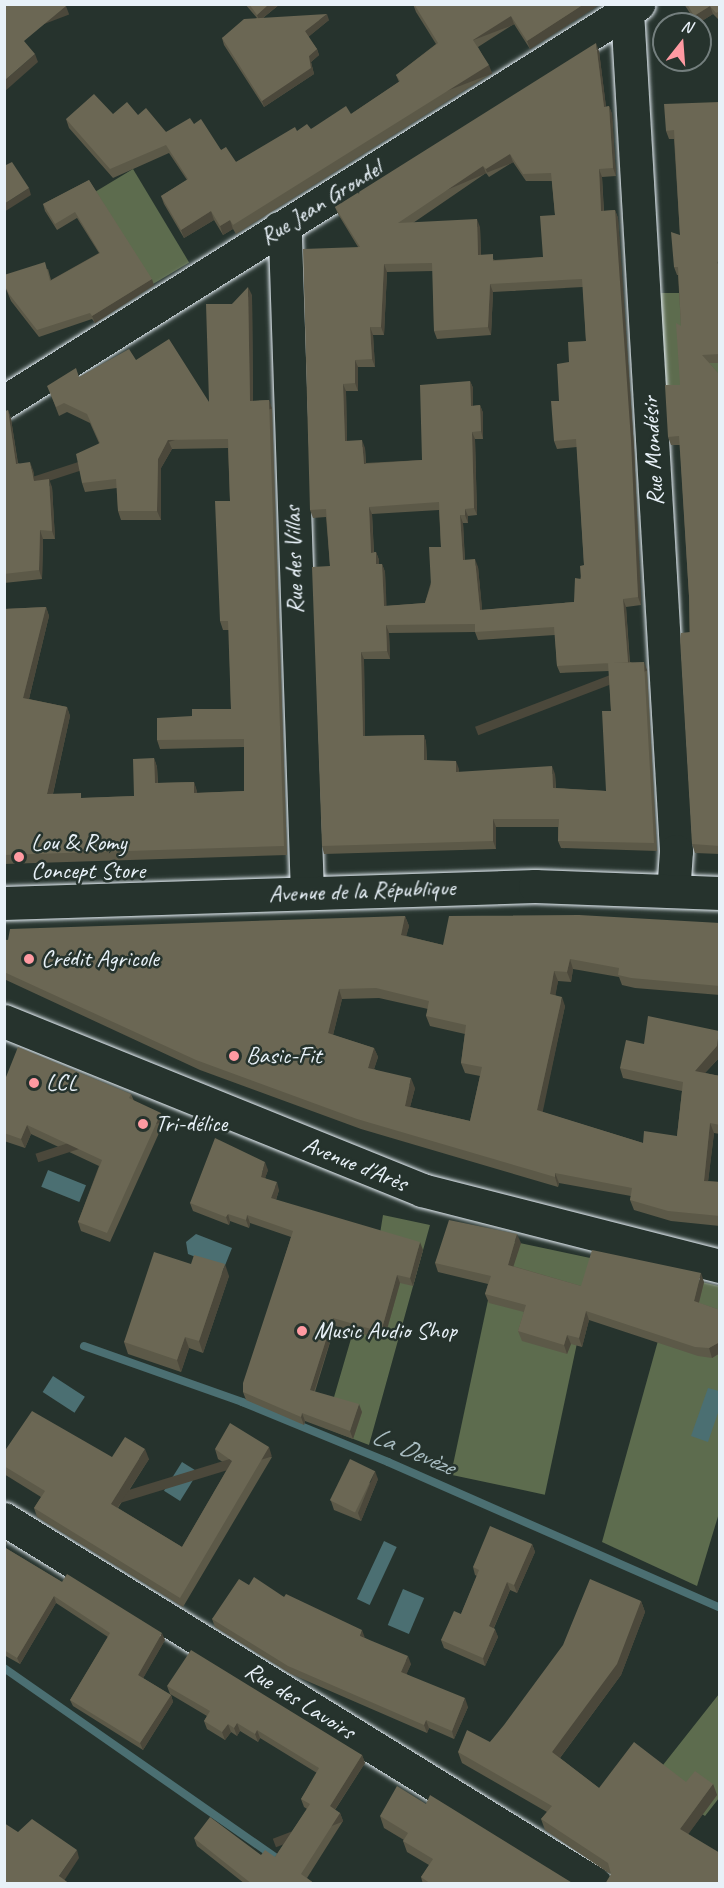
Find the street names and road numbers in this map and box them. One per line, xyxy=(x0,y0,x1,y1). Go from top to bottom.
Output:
street label: Rue Jean Grondel xyxy=(255,155,387,251)
street label: Rue Mondésir xyxy=(636,395,670,507)
street label: Rue des Villas xyxy=(278,506,310,614)
street label: Avenue de la République xyxy=(268,873,456,909)
street label: Avenue d'Arès xyxy=(299,1130,411,1198)
street label: Rue des Lavoirs xyxy=(240,1656,360,1746)

